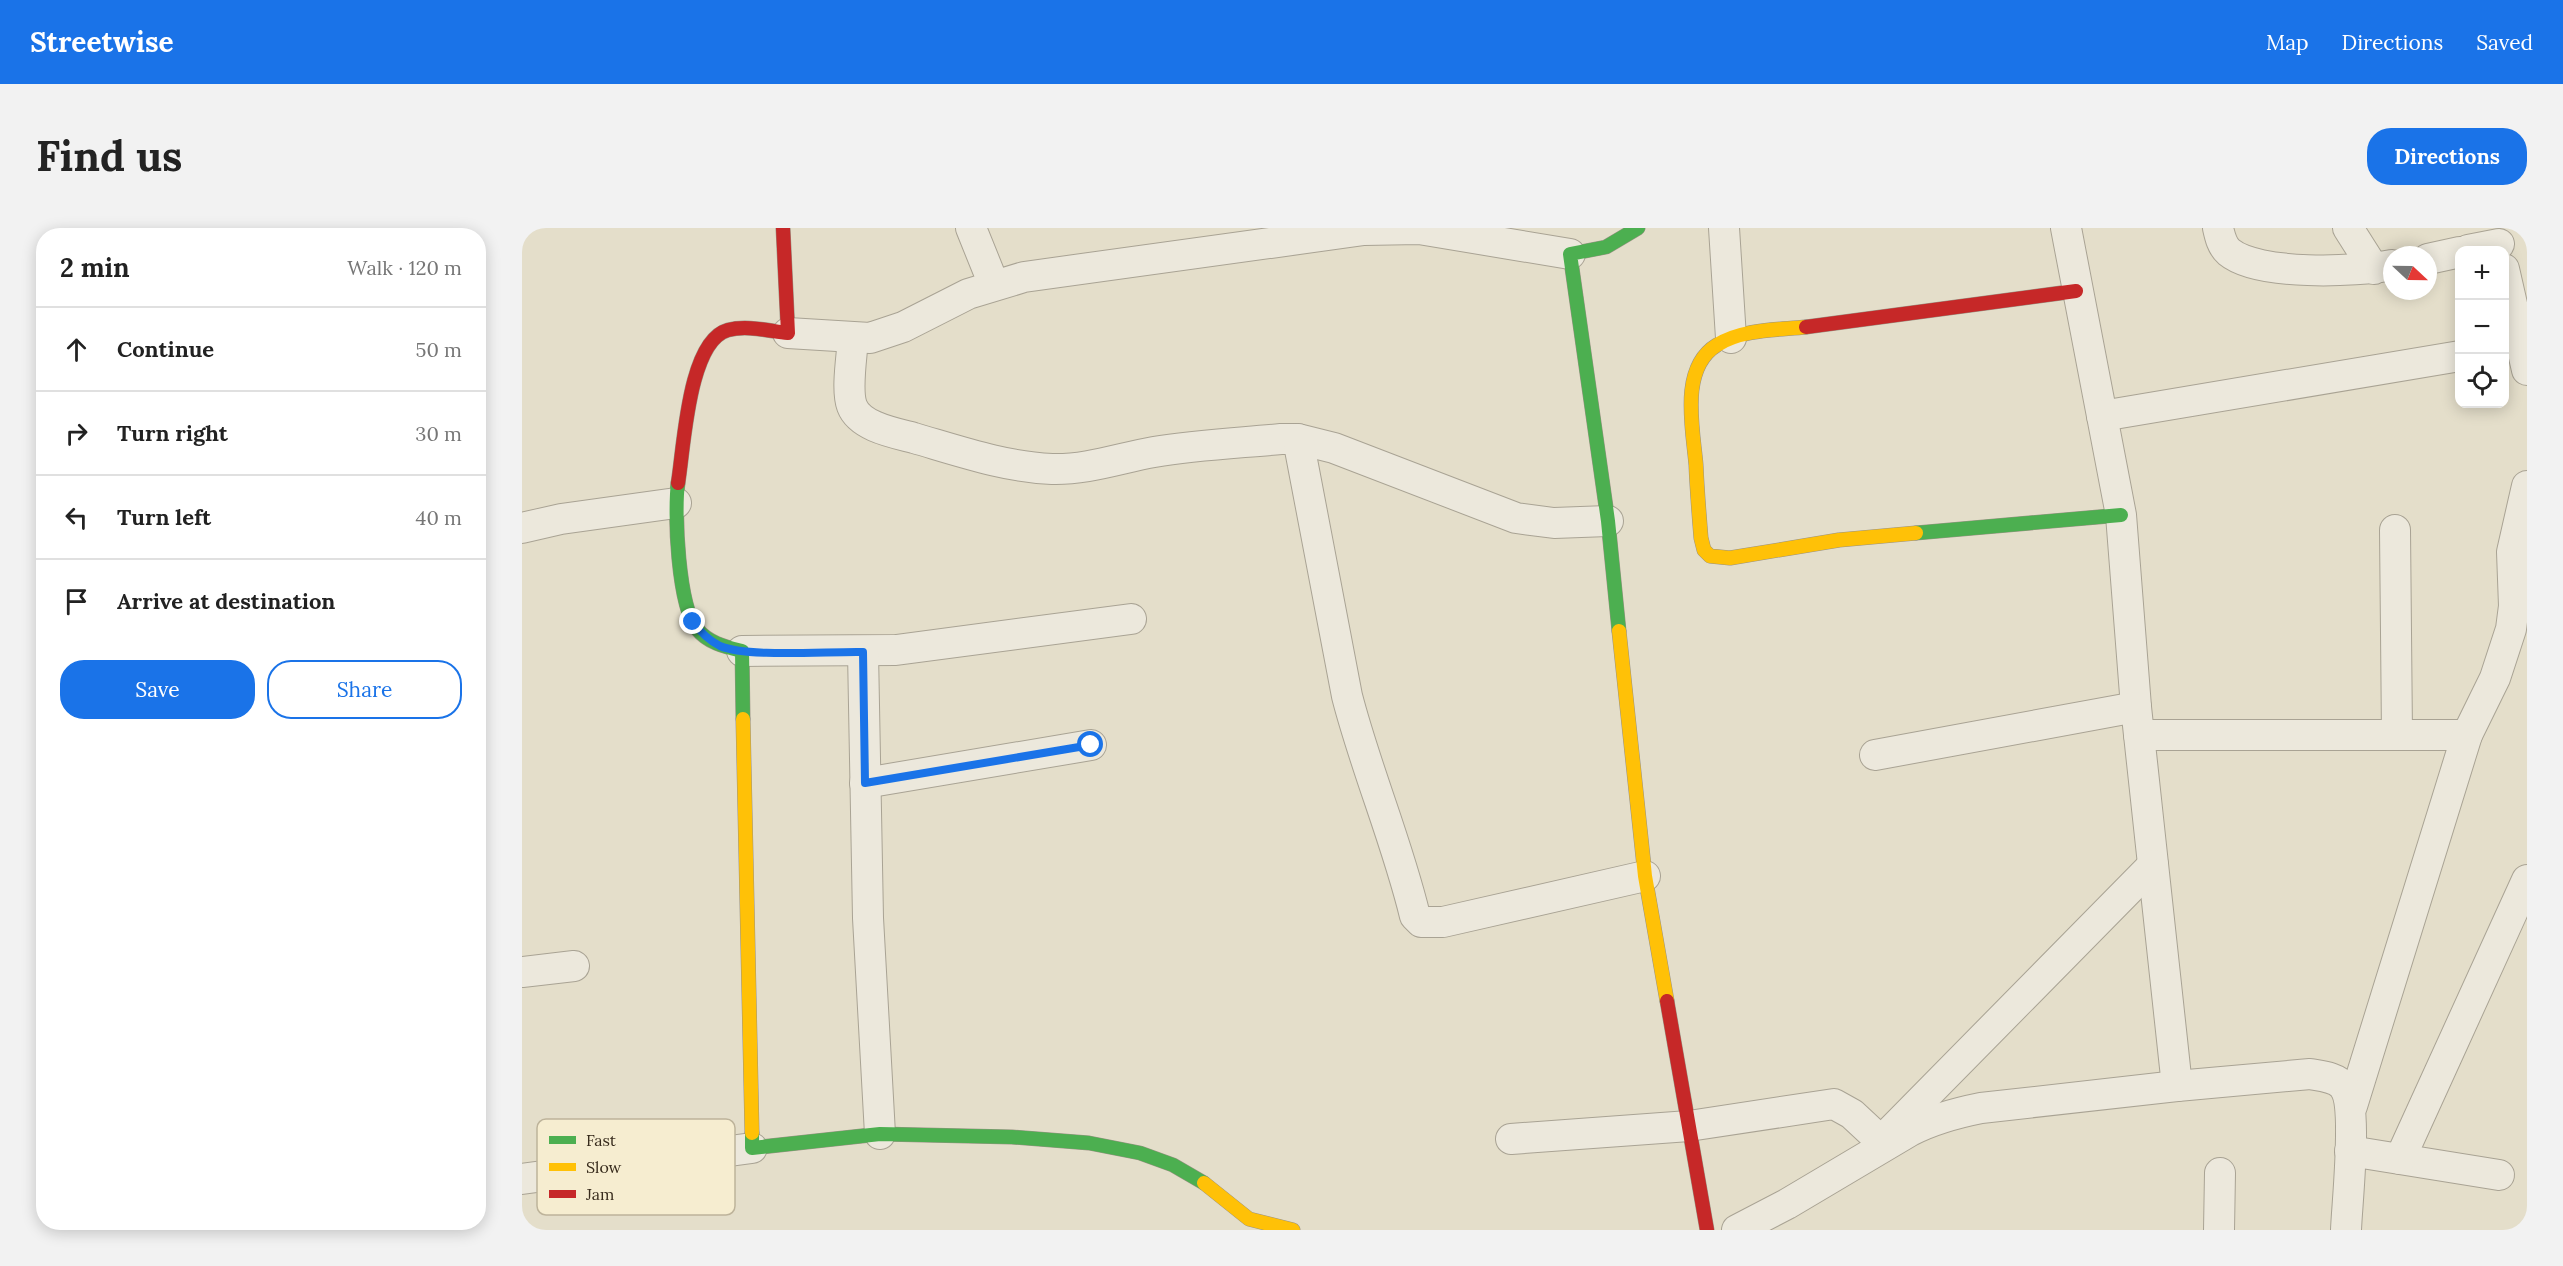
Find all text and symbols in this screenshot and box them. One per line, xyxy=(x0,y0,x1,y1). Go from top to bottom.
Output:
text: Streetwise xyxy=(30,24,174,60)
text: Map xyxy=(2266,29,2309,56)
text: Directions xyxy=(2342,29,2443,56)
text: Saved xyxy=(2476,29,2533,56)
button: Directions xyxy=(2367,128,2527,185)
text: Find us xyxy=(36,129,182,183)
north arrow xyxy=(2383,246,2437,300)
map controls xyxy=(2455,246,2509,408)
button: + xyxy=(2455,246,2509,300)
text: 2 min xyxy=(60,251,130,284)
text: Walk · 120 m xyxy=(347,255,462,280)
button: − xyxy=(2455,300,2509,354)
icon: ahead xyxy=(60,333,93,366)
text: Continue xyxy=(117,335,214,363)
text: 50 m xyxy=(416,337,462,362)
button: locate xyxy=(2455,354,2509,408)
icon: right xyxy=(60,417,93,450)
text: Turn right xyxy=(117,419,228,447)
text: 30 m xyxy=(415,421,462,446)
icon: left xyxy=(60,501,93,534)
text: Turn left xyxy=(117,503,211,531)
text: 40 m xyxy=(416,505,462,530)
icon: arrive xyxy=(60,585,93,618)
text: Arrive at destination xyxy=(117,587,335,615)
route end xyxy=(679,608,705,634)
button: Save xyxy=(60,660,255,719)
button: Share xyxy=(267,660,462,719)
route start xyxy=(1077,731,1103,757)
legend xyxy=(537,1119,735,1215)
text: Fast xyxy=(586,1130,617,1150)
text: Slow xyxy=(586,1157,622,1177)
text: Jam xyxy=(585,1184,614,1204)

